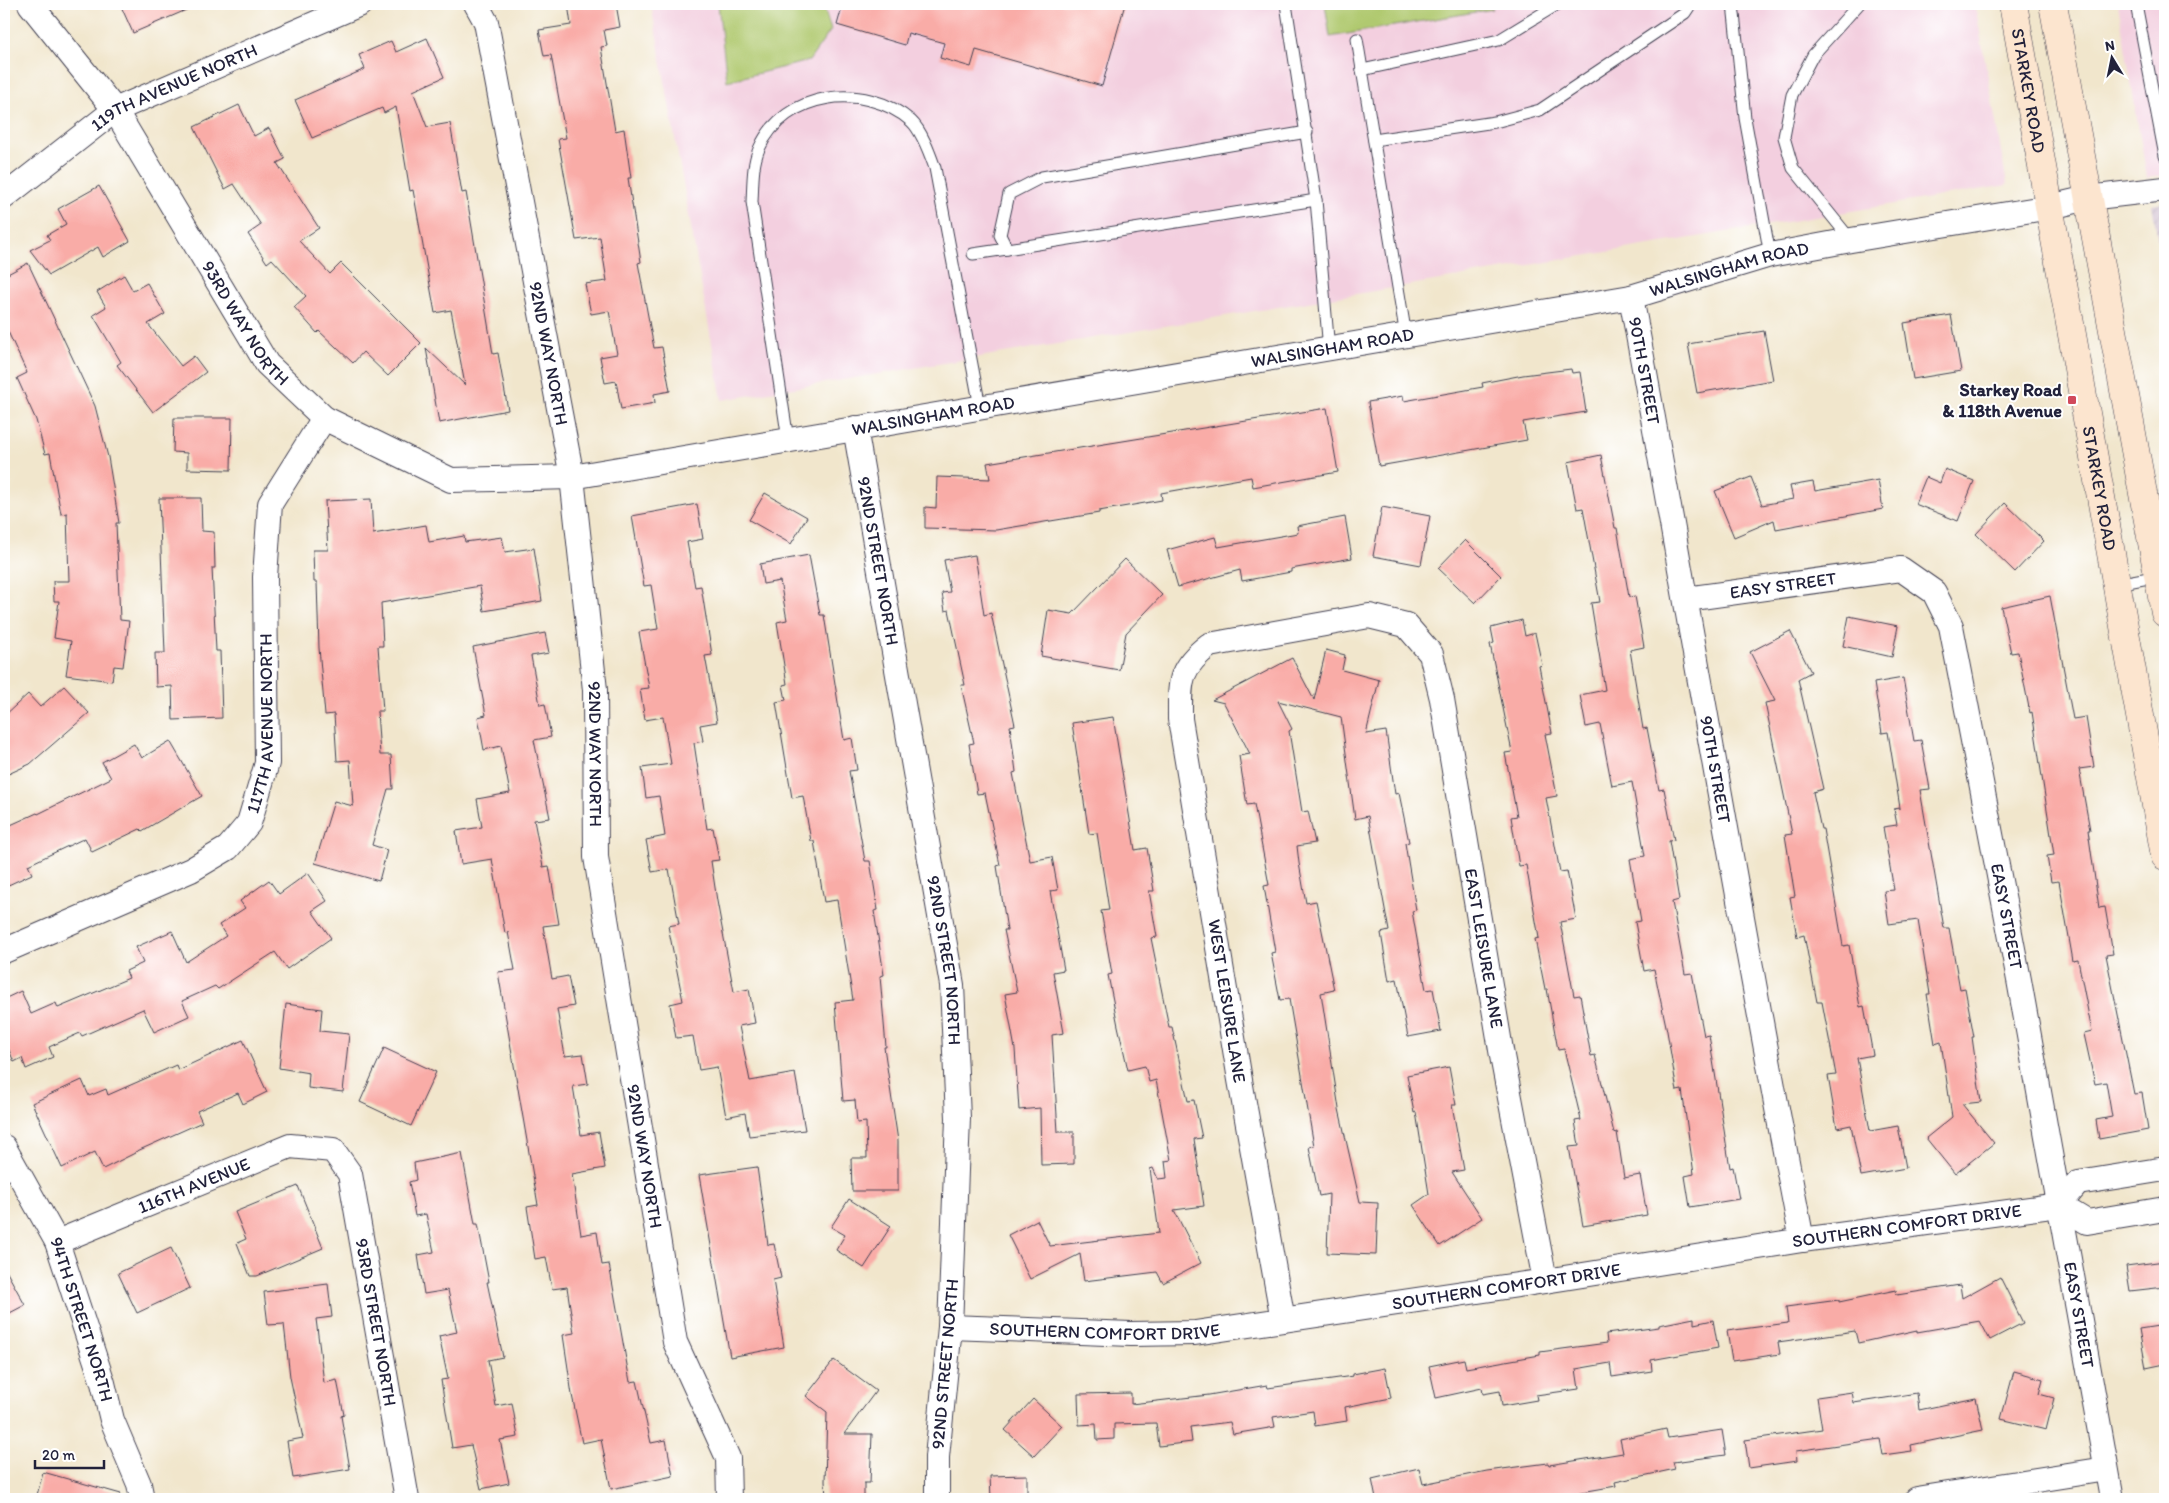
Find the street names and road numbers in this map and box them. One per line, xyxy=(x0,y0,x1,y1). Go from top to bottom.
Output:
street label: STARKEY ROAD xyxy=(2007,27,2050,155)
street label: 119TH AVENUE NORTH xyxy=(86,39,261,136)
street label: WALSINGHAM ROAD xyxy=(1646,237,1811,302)
street label: 93RD WAY NORTH xyxy=(197,257,294,390)
street label: 92ND WAY NORTH xyxy=(524,280,573,427)
street label: 90TH STREET xyxy=(1624,315,1665,426)
street label: WALSINGHAM ROAD xyxy=(1249,323,1416,372)
street label: WALSINGHAM ROAD xyxy=(850,391,1016,440)
street label: STARKEY ROAD xyxy=(2077,424,2121,553)
street label: 92ND STREET NORTH xyxy=(853,475,904,647)
street label: EASY STREET xyxy=(1728,567,1838,604)
street label: 117TH AVENUE NORTH xyxy=(242,633,278,816)
street label: 92ND WAY NORTH xyxy=(583,680,607,827)
street label: 90TH STREET xyxy=(1695,714,1736,825)
street label: EASY STREET xyxy=(1986,862,2028,971)
street label: EAST LEISURE LANE xyxy=(1460,867,1508,1030)
street label: 92ND STREET NORTH xyxy=(922,874,966,1046)
street label: WEST LEISURE LANE xyxy=(1203,918,1251,1084)
street label: 92ND WAY NORTH xyxy=(622,1083,667,1230)
street label: 116TH AVENUE xyxy=(135,1153,253,1218)
street label: SOUTHERN COMFORT DRIVE xyxy=(1791,1199,2023,1252)
street label: 94TH STREET NORTH xyxy=(45,1234,118,1404)
street label: 93RD STREET NORTH xyxy=(350,1236,402,1408)
street label: SOUTHERN COMFORT DRIVE xyxy=(1391,1258,1622,1315)
street label: EASY STREET xyxy=(2059,1260,2099,1370)
street label: 92ND STREET NORTH xyxy=(927,1278,963,1450)
street label: SOUTHERN COMFORT DRIVE xyxy=(989,1318,1222,1345)

